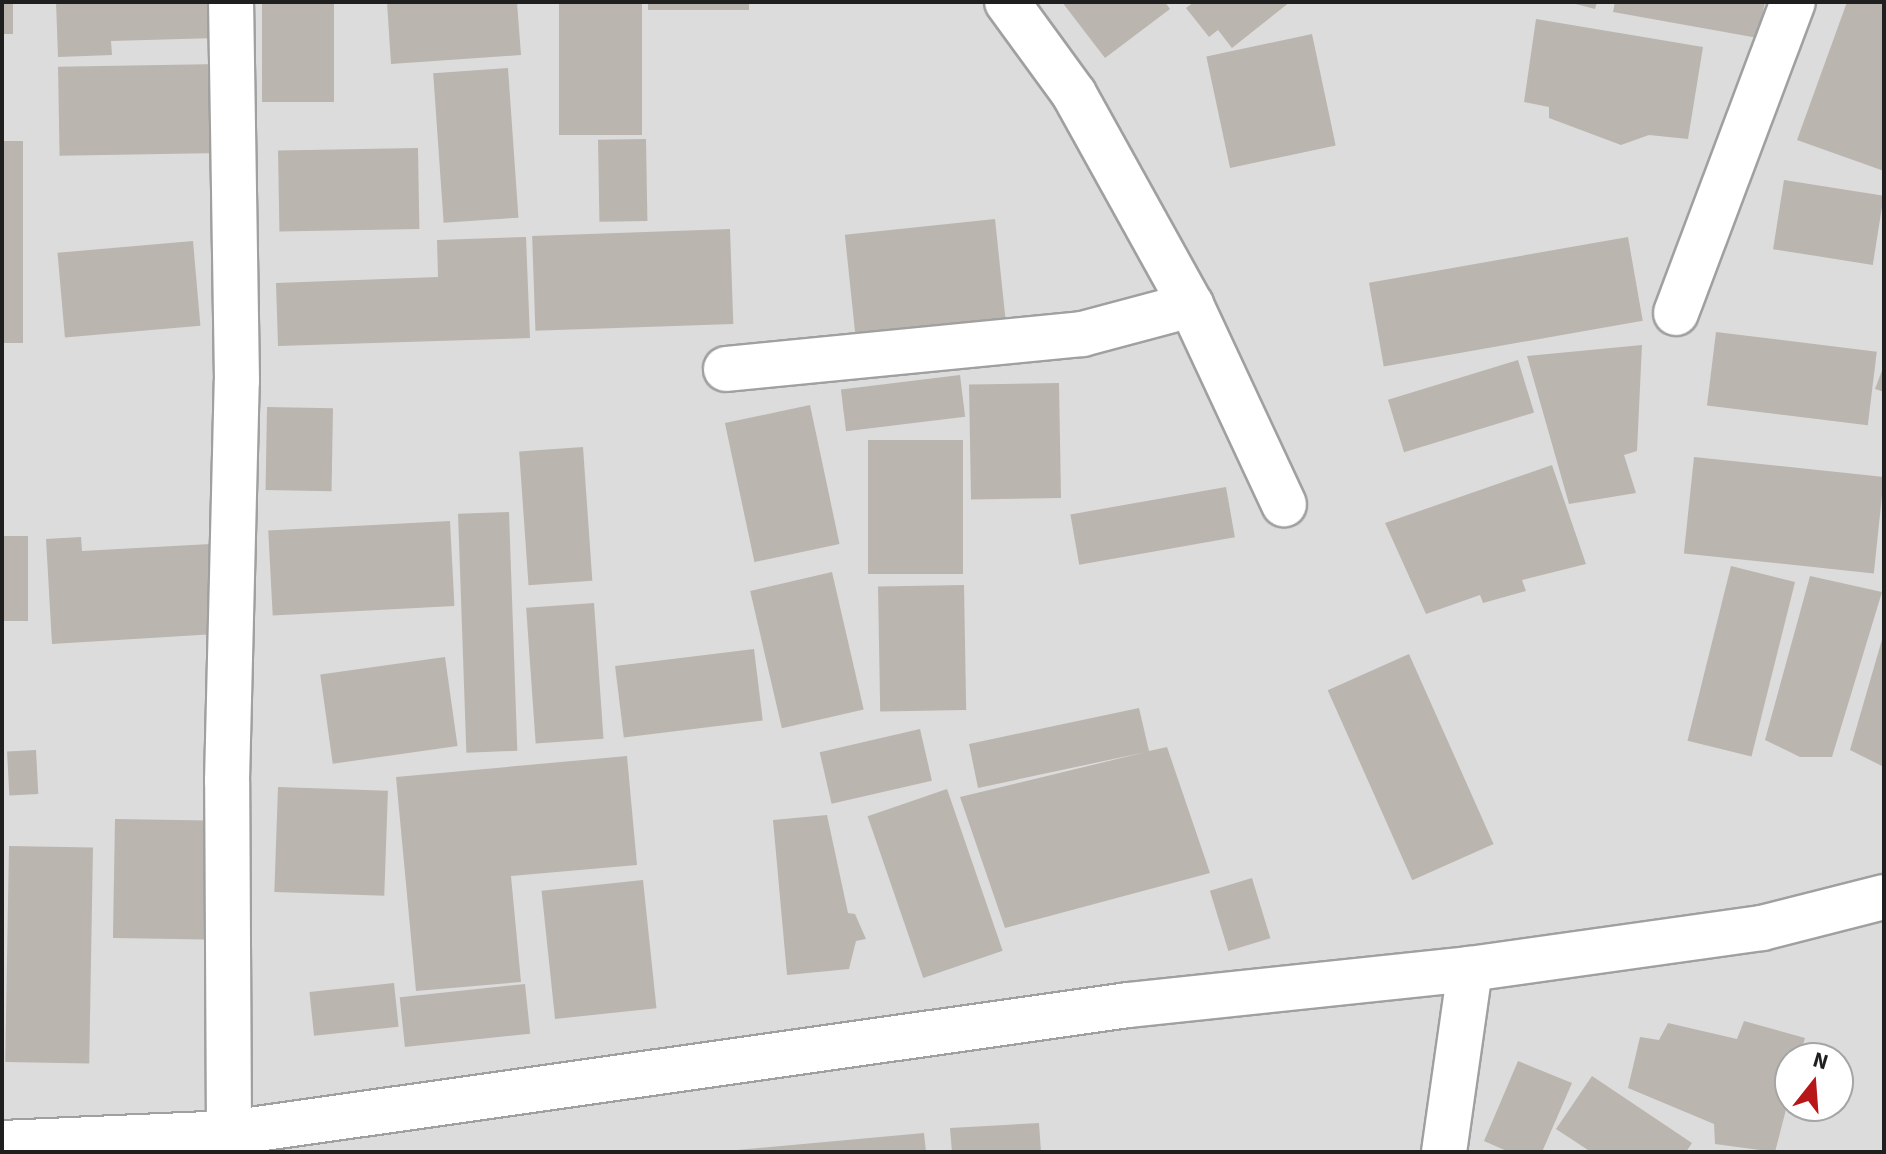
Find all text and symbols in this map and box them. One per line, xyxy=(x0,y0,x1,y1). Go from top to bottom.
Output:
north arrow xyxy=(1774,1042,1854,1122)
text: N xyxy=(1809,1044,1832,1078)

